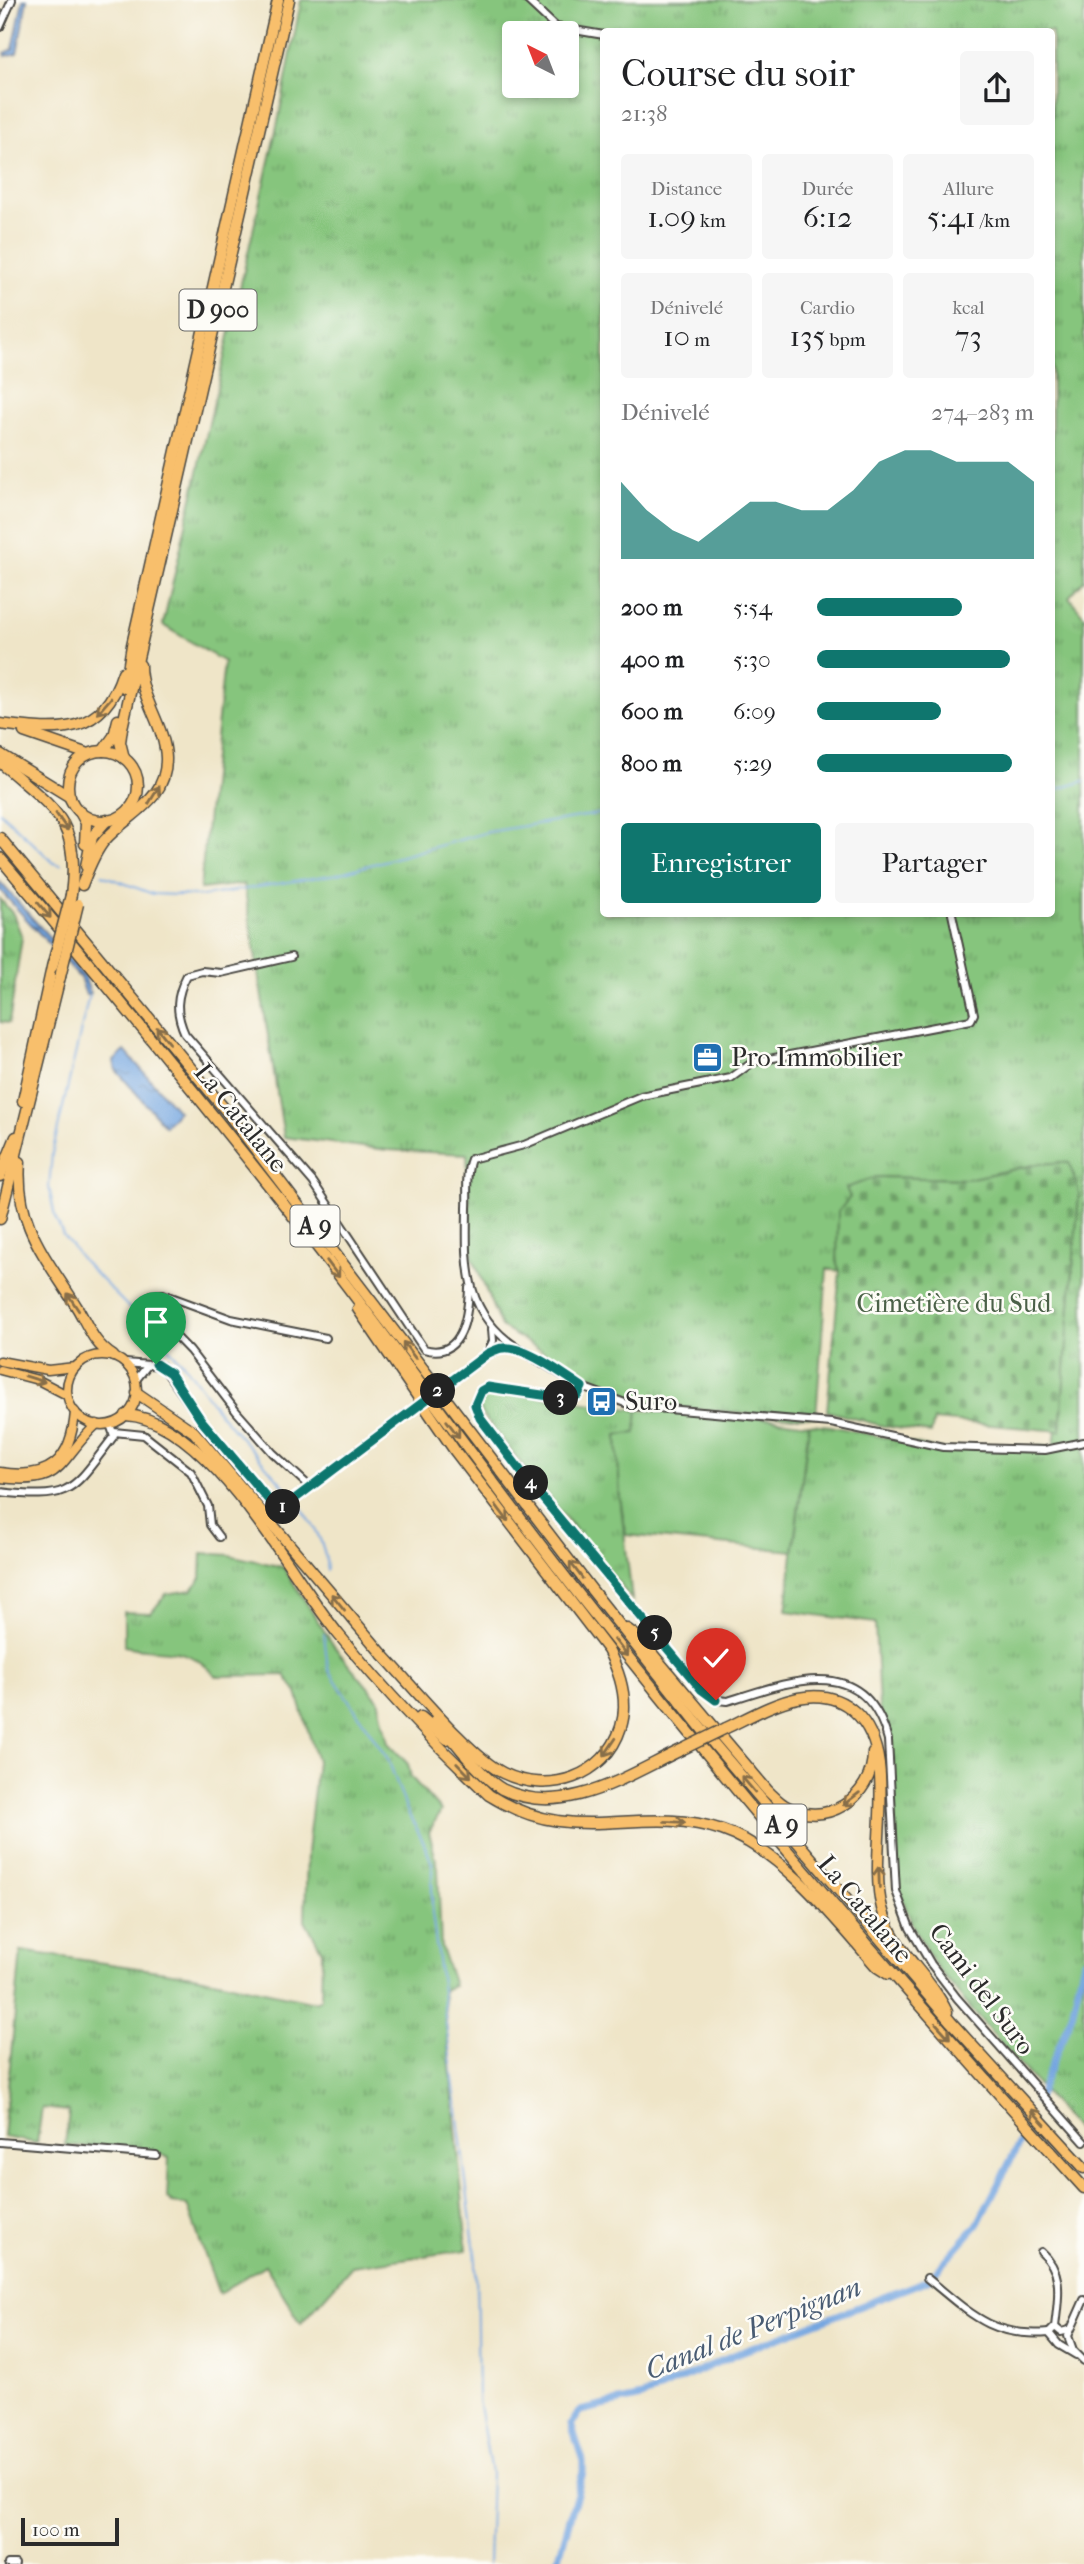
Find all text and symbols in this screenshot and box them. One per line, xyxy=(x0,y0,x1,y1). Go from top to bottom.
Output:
north arrow xyxy=(502,21,579,98)
map controls xyxy=(502,21,579,98)
text: Course du soir xyxy=(621,51,855,96)
button: share xyxy=(960,51,1034,125)
text: 21:38 xyxy=(621,100,668,127)
text: Distance xyxy=(651,178,722,200)
text: Durée xyxy=(801,178,854,200)
text: Allure xyxy=(943,178,994,200)
text: 1.09 xyxy=(647,200,696,235)
text: 6:12 xyxy=(803,200,852,235)
text: 5:41 xyxy=(927,200,976,235)
text: km xyxy=(696,210,726,232)
text: /km xyxy=(976,210,1010,232)
road number: D 900 xyxy=(180,290,256,330)
text: Dénivelé xyxy=(650,297,723,319)
text: Cardio xyxy=(800,297,855,319)
text: kcal xyxy=(953,297,984,319)
text: 10 xyxy=(663,319,690,354)
text: 135 xyxy=(789,319,825,354)
text: 73 xyxy=(955,319,982,354)
text: m xyxy=(690,329,710,351)
text: bpm xyxy=(825,329,866,351)
text: Dénivelé xyxy=(621,399,710,426)
text: 274–283 m xyxy=(931,399,1034,426)
text: 200 m xyxy=(621,594,682,621)
text: 5:54 xyxy=(733,594,772,621)
text: 400 m xyxy=(621,646,684,673)
text: 5:30 xyxy=(733,646,771,673)
one-way arrow xyxy=(96,697,112,715)
text: 600 m xyxy=(621,698,683,725)
text: 6:09 xyxy=(733,698,776,725)
text: 800 m xyxy=(621,750,682,777)
text: 5:29 xyxy=(733,750,772,777)
one-way arrow xyxy=(146,786,161,805)
one-way arrow xyxy=(54,812,69,831)
button: Enregistrer xyxy=(621,823,821,903)
button: Partager xyxy=(835,823,1034,903)
one-way arrow xyxy=(36,901,52,919)
one-way arrow xyxy=(156,1026,172,1044)
office icon: Pro Immobilier xyxy=(691,1040,725,1074)
place label: Pro Immobilier xyxy=(731,1042,902,1073)
street label: La Catalane xyxy=(188,1057,294,1179)
road number: A 9 xyxy=(290,1206,340,1246)
one-way arrow xyxy=(325,1259,340,1278)
park label: Cimetière du Sud xyxy=(857,1288,1052,1319)
pin xyxy=(126,1292,186,1364)
one-way arrow xyxy=(66,1293,80,1313)
icon: arrive xyxy=(137,1303,175,1341)
one-way arrow xyxy=(401,1341,416,1359)
one-way arrow xyxy=(24,1374,46,1387)
pin: 2 xyxy=(420,1374,456,1408)
text: 2 xyxy=(433,1379,442,1401)
pin: 3 xyxy=(544,1380,578,1416)
bus stop icon: Suro xyxy=(585,1384,619,1418)
text: 3 xyxy=(557,1386,564,1408)
place label: Suro xyxy=(625,1386,677,1417)
one-way arrow xyxy=(445,1419,460,1438)
pin: 4 xyxy=(514,1466,548,1500)
text: 4 xyxy=(525,1471,536,1493)
pin: 1 xyxy=(266,1490,300,1524)
text: 1 xyxy=(279,1495,286,1517)
one-way arrow xyxy=(495,1503,509,1522)
one-way arrow xyxy=(569,1560,584,1579)
one-way arrow xyxy=(330,1593,345,1611)
pin: 5 xyxy=(638,1616,672,1650)
text: 5 xyxy=(650,1621,659,1643)
pin xyxy=(686,1628,746,1700)
one-way arrow xyxy=(614,1638,629,1657)
icon: check xyxy=(697,1639,735,1677)
one-way arrow xyxy=(602,1737,617,1756)
one-way arrow xyxy=(456,1761,473,1778)
one-way arrow xyxy=(740,1775,756,1793)
one-way arrow xyxy=(842,1792,861,1807)
road number: A 9 xyxy=(758,1804,806,1846)
one-way arrow xyxy=(663,1815,686,1828)
street label: La Catalane xyxy=(811,1849,919,1969)
one-way arrow xyxy=(872,1866,885,1889)
street label: Cami del Suro xyxy=(923,1917,1041,2061)
one-way arrow xyxy=(935,2022,951,2040)
one-way arrow xyxy=(1030,2108,1046,2126)
water label: Canal de Perpignan xyxy=(640,2270,866,2386)
scale bar xyxy=(21,2515,119,2547)
text: 100 m xyxy=(32,2519,80,2541)

